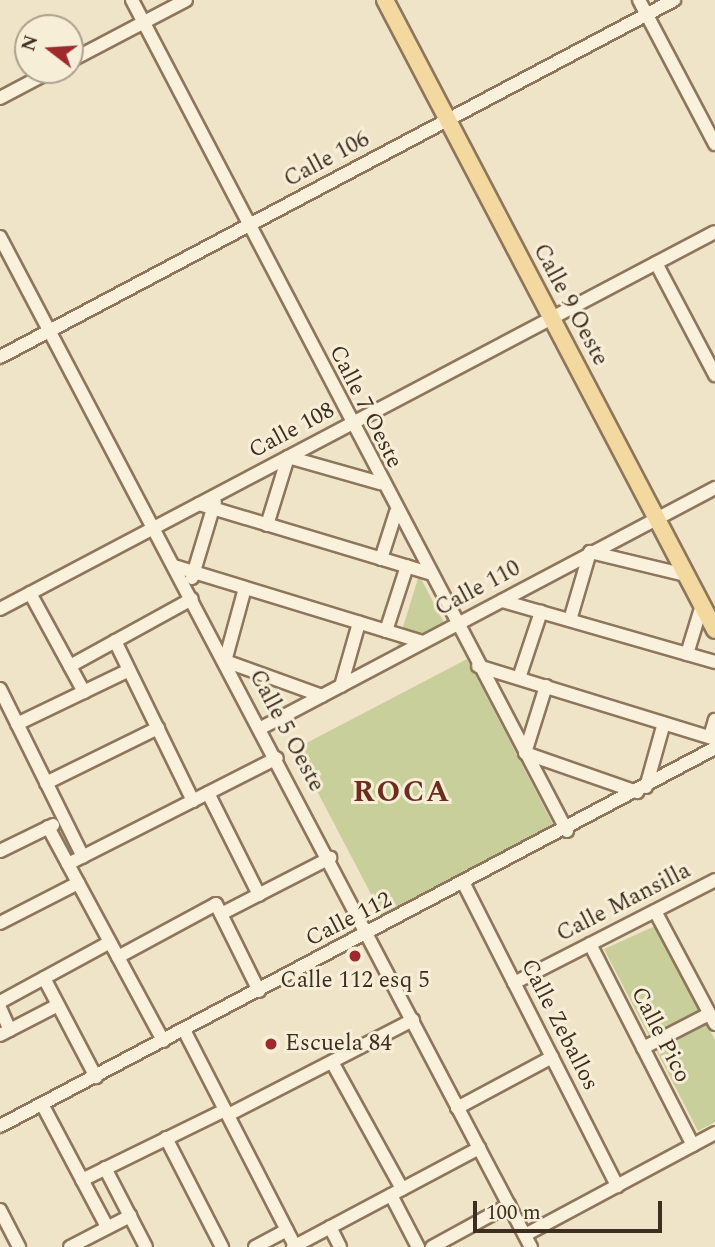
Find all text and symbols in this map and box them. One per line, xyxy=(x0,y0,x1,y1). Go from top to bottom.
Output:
north arrow xyxy=(14,14,84,84)
text: N xyxy=(14,32,46,55)
street label: Calle 106 xyxy=(280,126,374,194)
street label: Calle 9 Oeste xyxy=(526,239,614,371)
street label: Calle 7 Oeste xyxy=(322,341,408,473)
street label: Calle 108 xyxy=(245,397,339,465)
street label: Calle 110 xyxy=(431,555,525,623)
street label: Calle 5 Oeste xyxy=(242,665,330,797)
district label: ROCA xyxy=(353,774,451,810)
street label: Calle Mansilla xyxy=(552,857,696,949)
street label: Calle 112 xyxy=(301,887,397,953)
marker: Calle 112 esq 5 xyxy=(347,948,363,964)
street label: Calle Zeballos xyxy=(514,955,604,1095)
place label: Calle 112 esq 5 xyxy=(280,967,430,995)
street label: Calle Pico xyxy=(624,983,696,1087)
place label: Escuela 84 xyxy=(285,1030,392,1058)
marker: Escuela 84 xyxy=(263,1036,279,1052)
scale bar xyxy=(477,1188,666,1232)
text: 100 m xyxy=(486,1197,541,1229)

